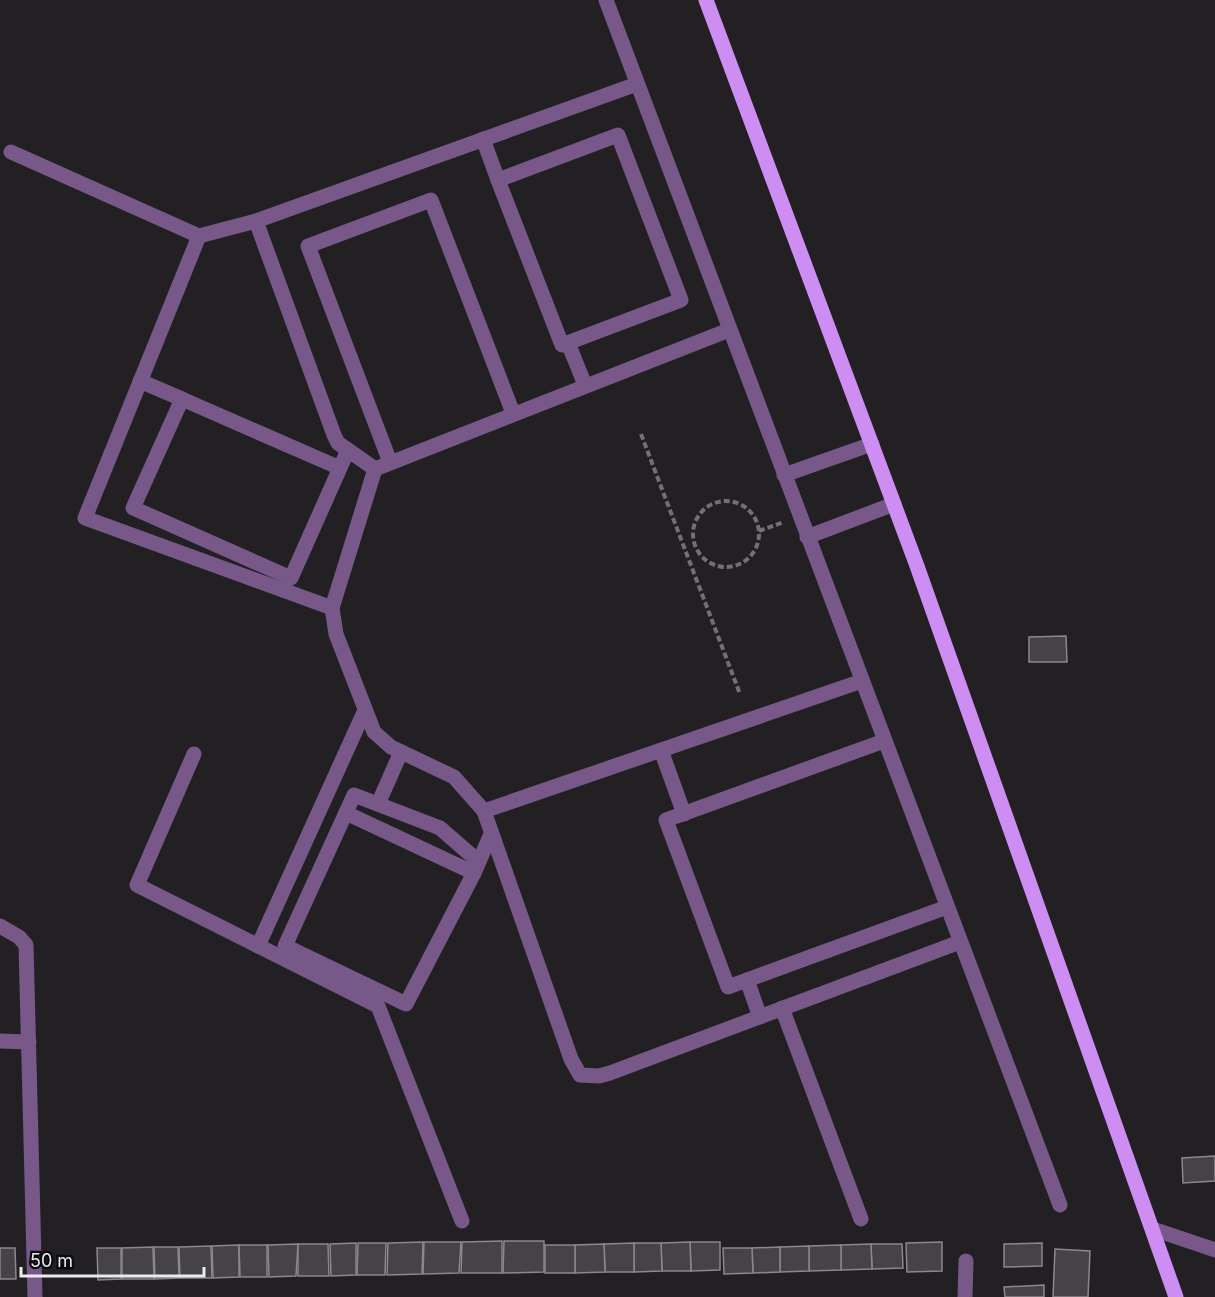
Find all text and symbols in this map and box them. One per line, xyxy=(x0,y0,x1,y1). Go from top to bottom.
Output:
scale bar xyxy=(21,1240,204,1278)
text: 50 m xyxy=(30,1250,73,1271)

